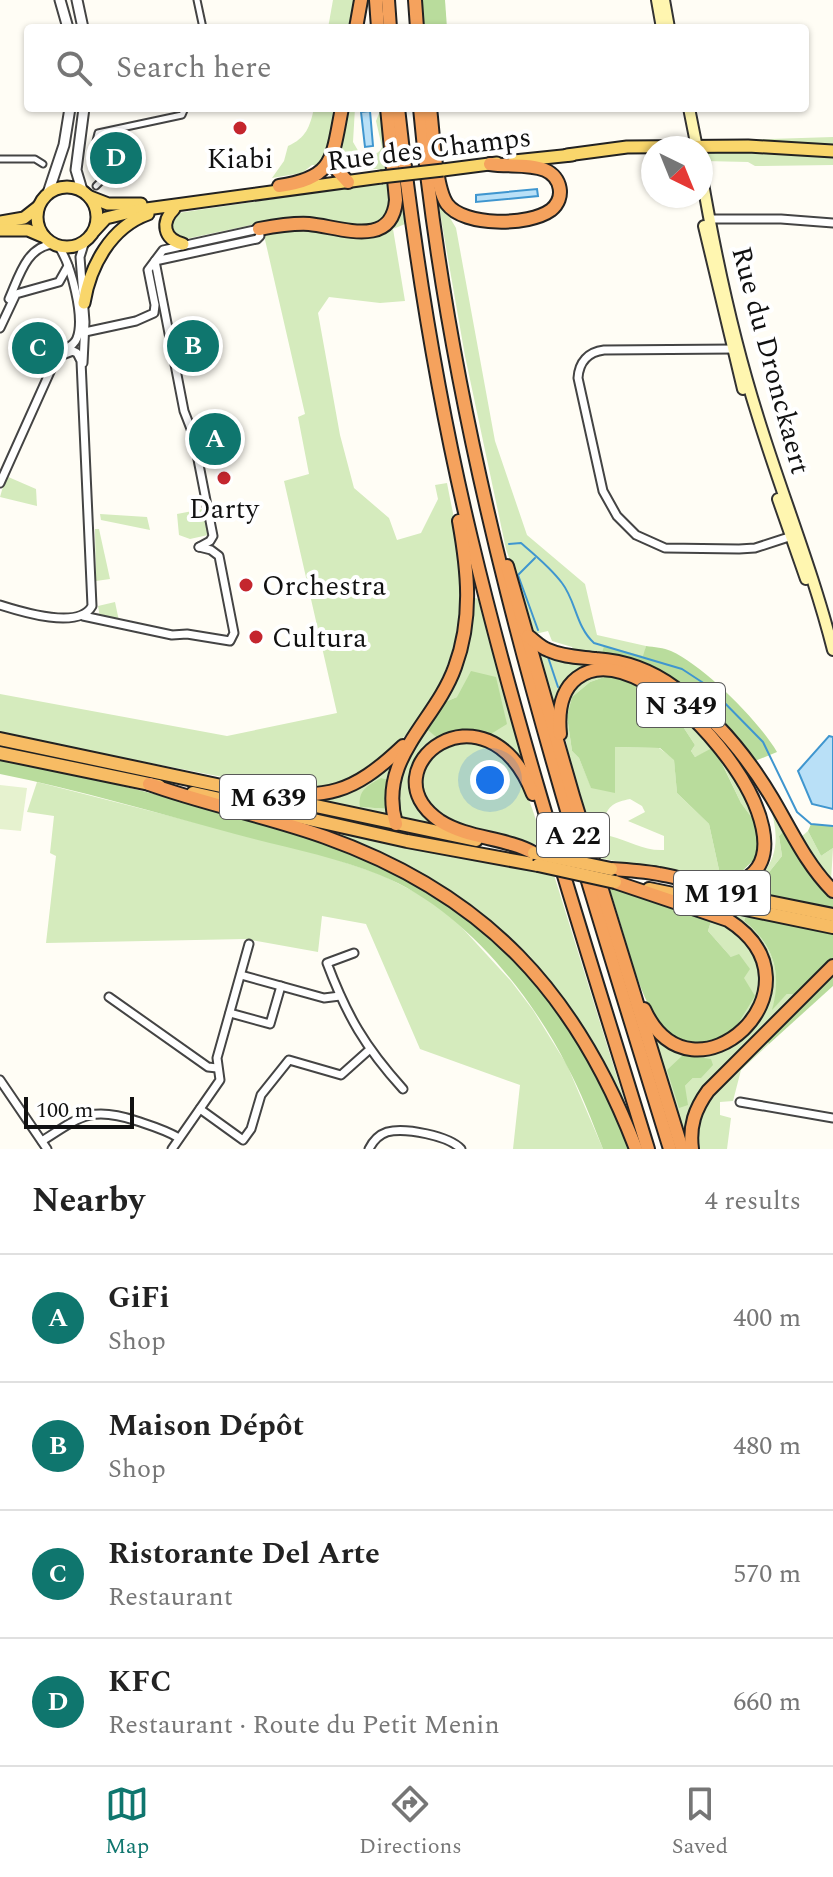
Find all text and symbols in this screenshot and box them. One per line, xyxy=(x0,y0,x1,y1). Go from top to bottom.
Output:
search box xyxy=(24,24,809,112)
text: Search here xyxy=(116,45,272,91)
icon: search xyxy=(52,46,96,90)
street label: Rue des Champs xyxy=(325,116,534,183)
marker: Kiabi xyxy=(231,119,249,137)
pin: D xyxy=(90,128,142,188)
north arrow xyxy=(641,136,713,208)
place label: Kiabi xyxy=(207,138,273,181)
street label: Rue du Dronckaert xyxy=(719,242,822,479)
pin: B xyxy=(167,316,219,376)
pin: C xyxy=(12,318,64,378)
pin: A xyxy=(189,409,241,469)
marker: Darty xyxy=(215,469,233,487)
place label: Darty xyxy=(189,488,260,531)
place label: Orchestra xyxy=(262,565,386,608)
marker: Orchestra xyxy=(237,576,255,594)
place label: Cultura xyxy=(272,617,367,660)
marker: Cultura xyxy=(247,628,265,646)
road number: N 349 xyxy=(637,683,725,727)
your location xyxy=(470,760,510,800)
road number: M 639 xyxy=(220,775,316,819)
road number: A 22 xyxy=(537,813,609,857)
road number: M 191 xyxy=(674,871,770,915)
scale bar xyxy=(24,1093,134,1129)
text: 100 m xyxy=(36,1094,93,1127)
text: Nearby xyxy=(32,1175,145,1227)
text: 4 results xyxy=(705,1181,801,1221)
text: GiFi xyxy=(108,1275,169,1321)
text: A xyxy=(48,1298,68,1338)
text: 400 m xyxy=(733,1298,801,1338)
text: Shop xyxy=(108,1321,166,1361)
text: Maison Dépôt xyxy=(108,1403,304,1449)
text: B xyxy=(49,1426,67,1466)
text: 480 m xyxy=(733,1426,801,1466)
text: Shop xyxy=(108,1449,166,1489)
text: Ristorante Del Arte xyxy=(108,1531,380,1577)
text: C xyxy=(49,1554,67,1594)
text: 570 m xyxy=(733,1554,801,1594)
text: Restaurant xyxy=(108,1577,233,1617)
text: KFC xyxy=(108,1659,171,1705)
text: D xyxy=(48,1682,68,1722)
text: 660 m xyxy=(733,1682,801,1722)
text: Restaurant · Route du Petit Menin xyxy=(108,1705,500,1745)
tab: Map xyxy=(105,1782,149,1863)
tab: Directions xyxy=(359,1782,462,1863)
tab: Saved xyxy=(672,1782,728,1863)

